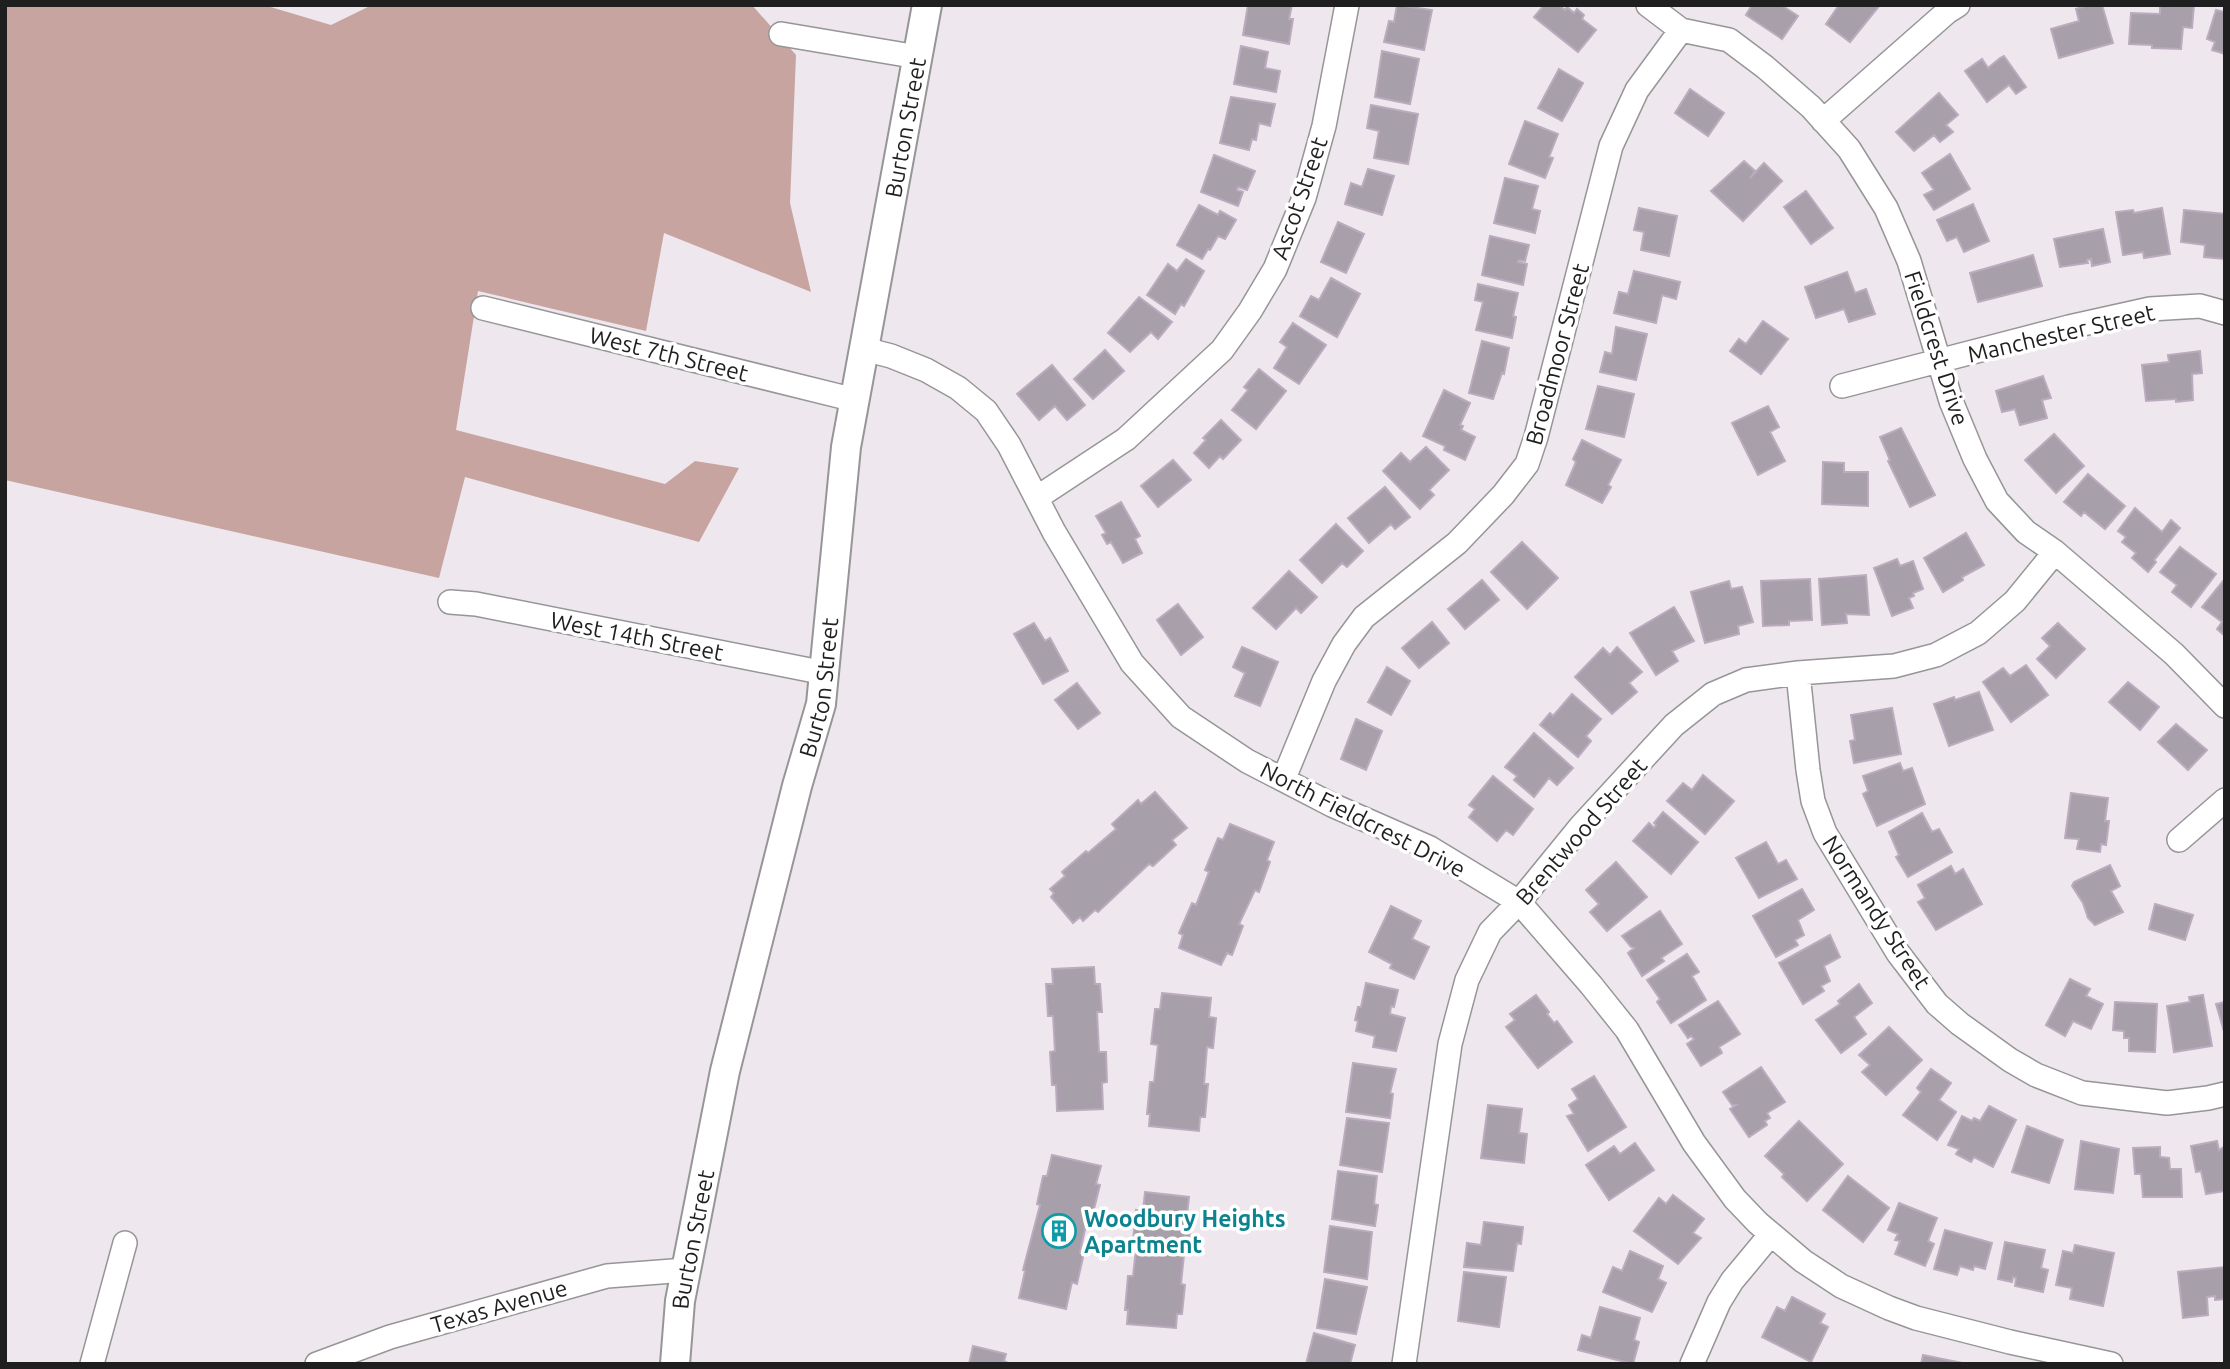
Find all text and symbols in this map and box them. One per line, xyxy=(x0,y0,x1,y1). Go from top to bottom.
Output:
street label: Burton Street xyxy=(879,56,930,199)
street label: Ascot Street xyxy=(1266,133,1332,263)
street label: Broadmoor Street xyxy=(1521,260,1593,448)
street label: Fieldcrest Drive xyxy=(1900,268,1974,428)
street label: Manchester Street xyxy=(1965,299,2157,367)
street label: West 7th Street xyxy=(587,322,751,386)
street label: West 14th Street xyxy=(548,607,726,665)
street label: Burton Street xyxy=(794,616,842,760)
street label: Brentwood Street xyxy=(1511,753,1651,909)
street label: North Fieldcrest Drive xyxy=(1256,756,1470,882)
street label: Normandy Street xyxy=(1818,831,1936,993)
street label: Burton Street xyxy=(667,1167,718,1310)
place label: Woodbury Heights Apartment xyxy=(1084,1206,1286,1257)
building icon: Woodbury Heights Apartment xyxy=(1040,1212,1078,1250)
street label: Texas Avenue xyxy=(428,1275,570,1337)

